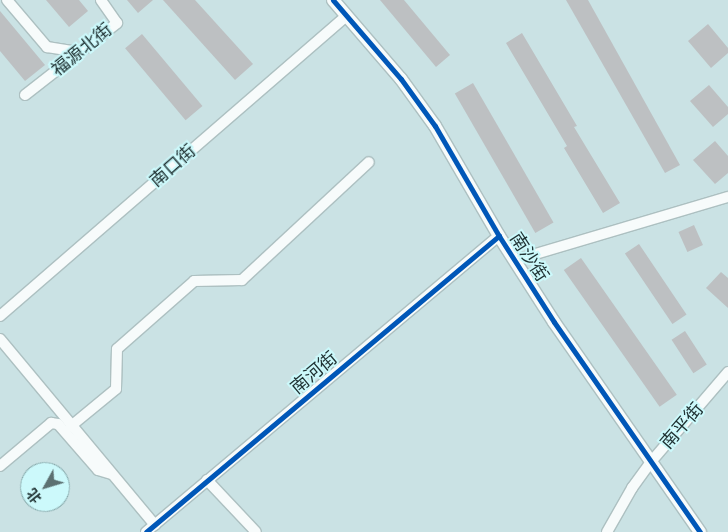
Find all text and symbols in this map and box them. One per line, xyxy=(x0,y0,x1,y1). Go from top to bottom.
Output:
street label: 福源北街 xyxy=(47,19,117,81)
street label: 南口街 xyxy=(146,140,200,192)
street label: 南沙街 xyxy=(505,228,553,286)
street label: 南河街 xyxy=(286,347,342,399)
street label: 南平街 xyxy=(656,399,708,453)
north arrow xyxy=(20,462,70,512)
text: 北 xyxy=(23,485,45,506)

